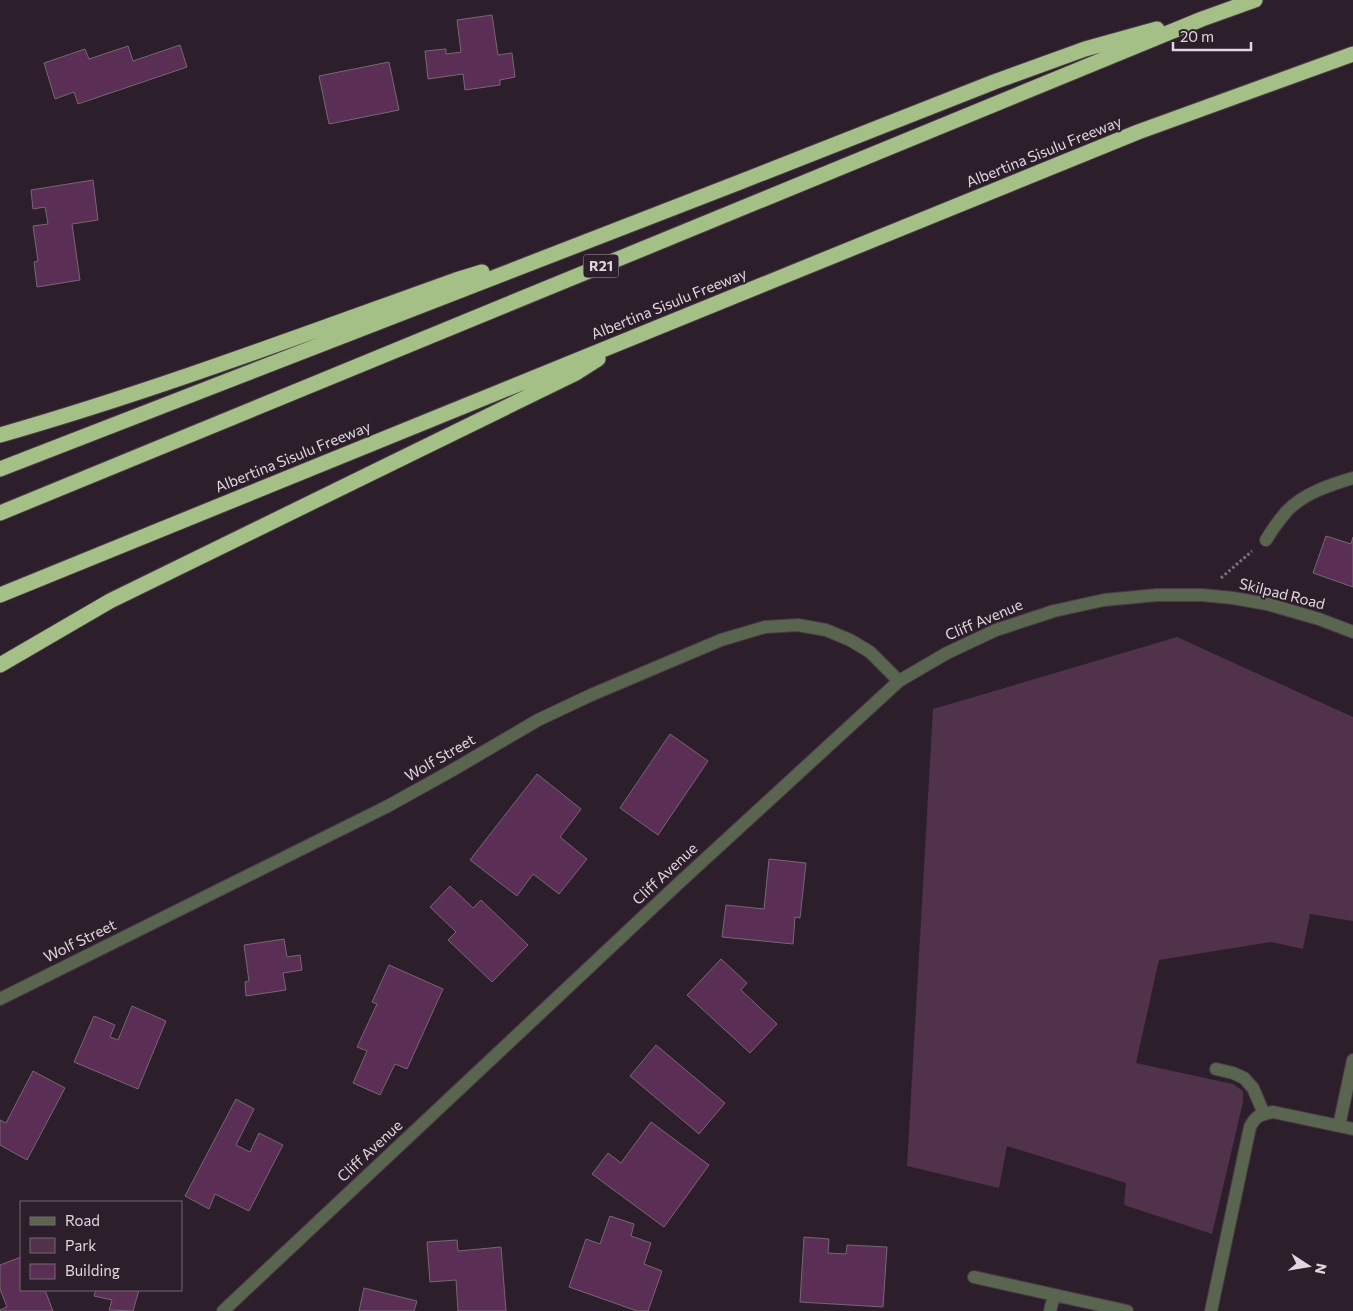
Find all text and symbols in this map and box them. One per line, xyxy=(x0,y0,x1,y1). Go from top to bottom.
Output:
scale bar xyxy=(1173,20,1250,52)
text: 20 m xyxy=(1180,27,1214,45)
street label: Albertina Sisulu Freeway xyxy=(963,112,1124,191)
road number: R21 xyxy=(584,255,618,278)
street label: Albertina Sisulu Freeway xyxy=(588,264,749,343)
street label: Albertina Sisulu Freeway xyxy=(212,417,373,496)
street label: Skilpad Road xyxy=(1237,574,1327,612)
street label: Cliff Avenue xyxy=(942,595,1025,643)
street label: Wolf Street xyxy=(401,730,478,784)
street label: Cliff Avenue xyxy=(628,839,701,908)
street label: Wolf Street xyxy=(40,915,119,965)
street label: Cliff Avenue xyxy=(333,1116,406,1185)
legend xyxy=(20,1201,182,1291)
text: Road xyxy=(65,1211,100,1229)
text: Park xyxy=(65,1236,96,1254)
north arrow xyxy=(1283,1241,1333,1291)
text: Building xyxy=(65,1261,120,1279)
text: N xyxy=(1312,1262,1331,1276)

